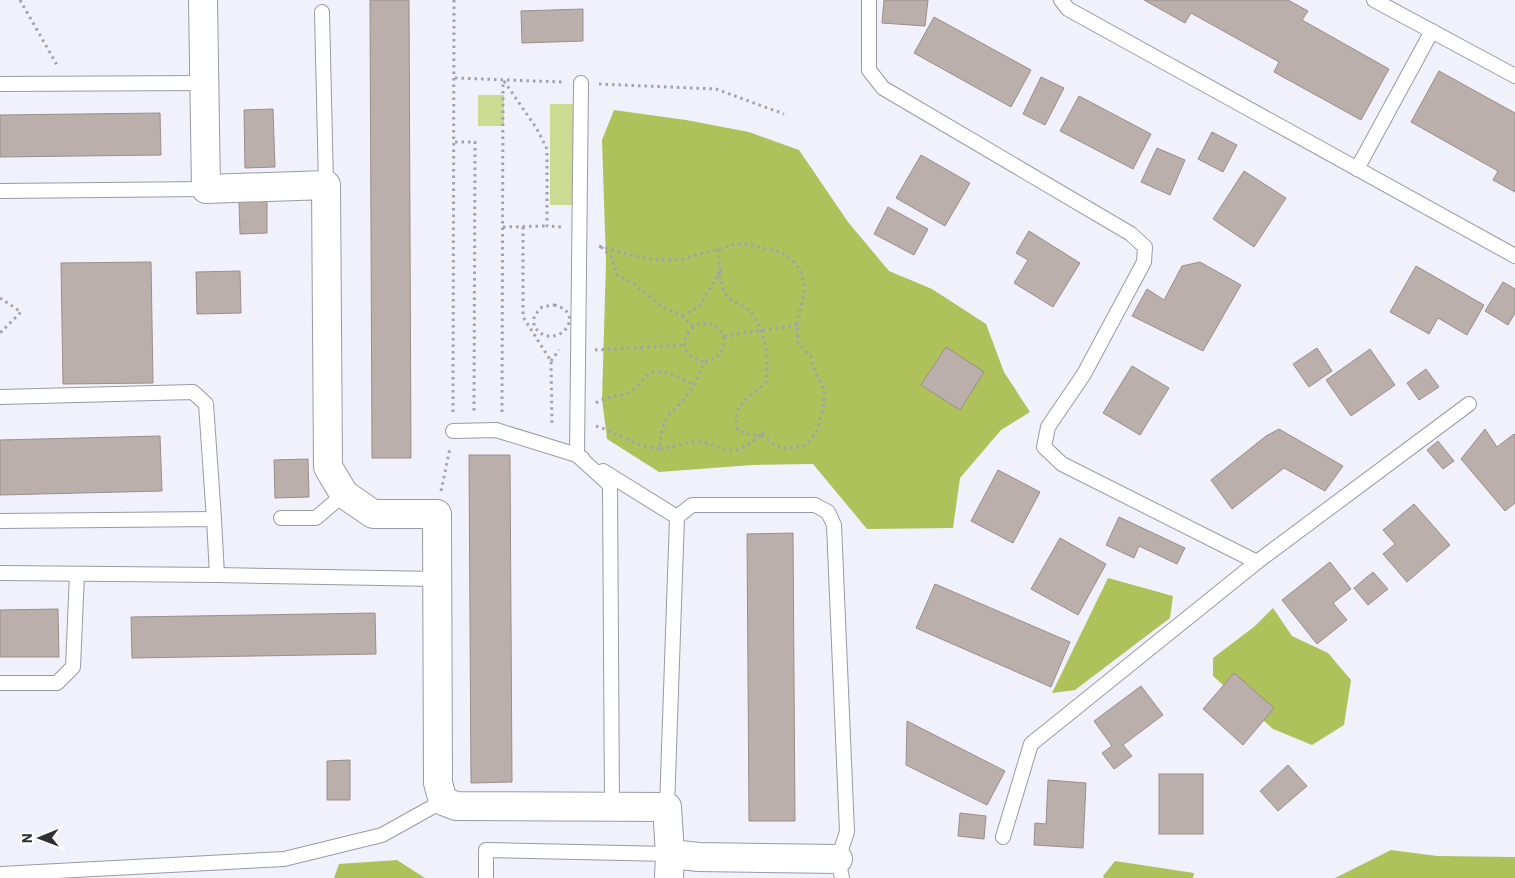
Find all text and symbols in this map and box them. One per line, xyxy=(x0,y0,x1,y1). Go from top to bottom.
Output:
north arrow xyxy=(15,813,65,863)
text: N xyxy=(18,833,36,843)

